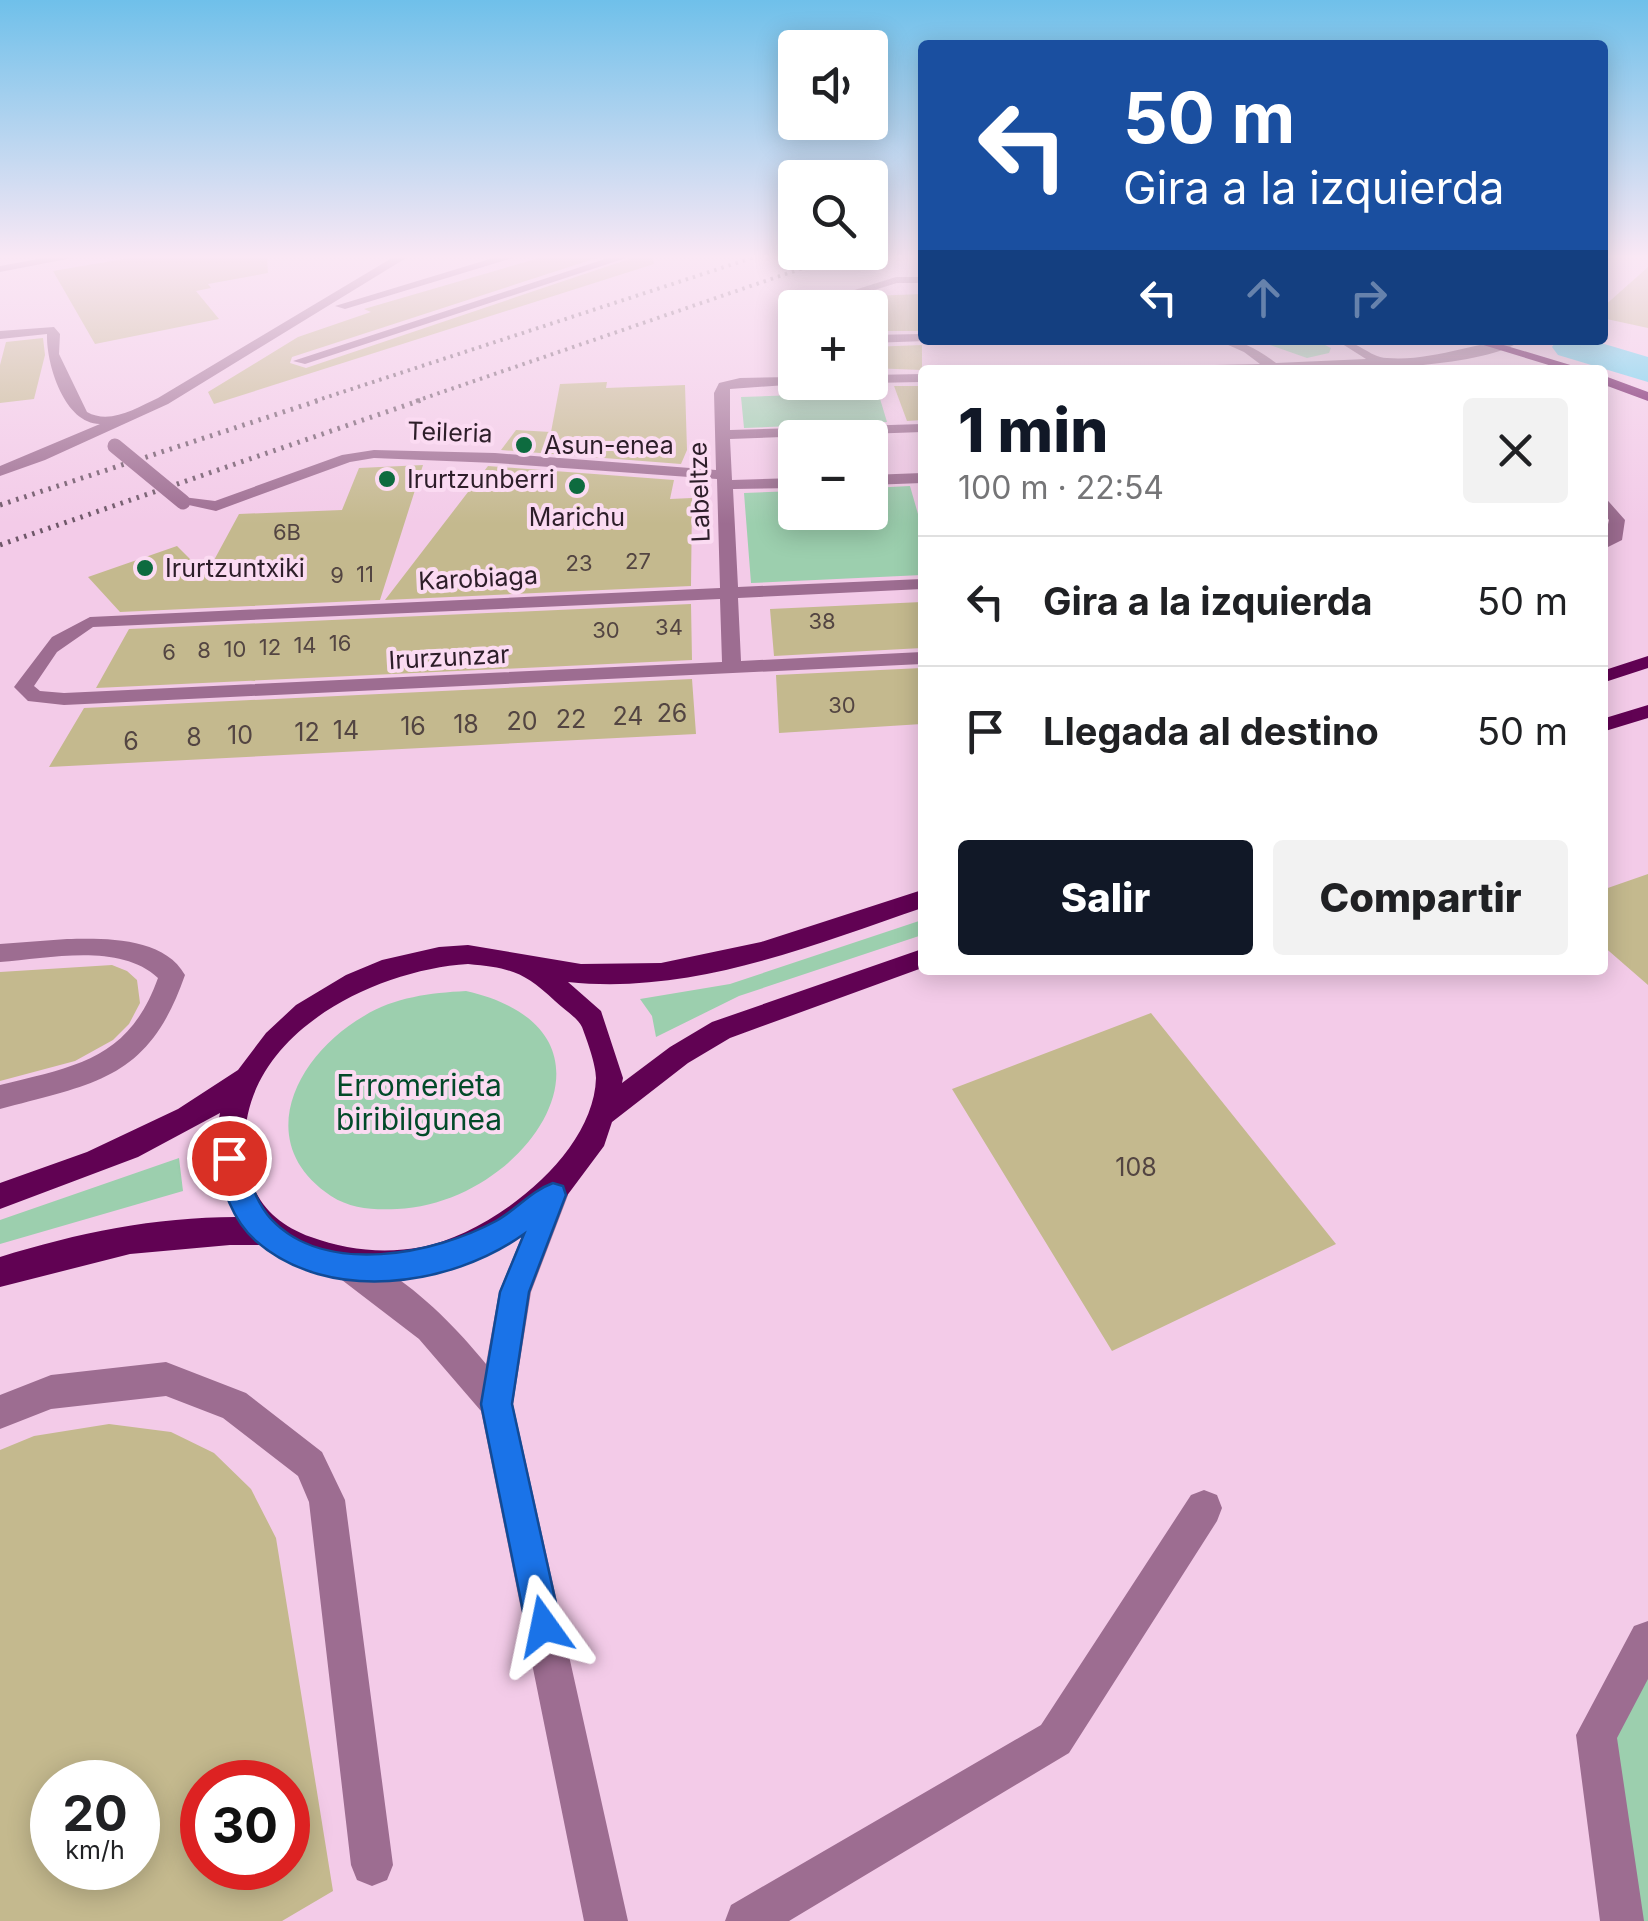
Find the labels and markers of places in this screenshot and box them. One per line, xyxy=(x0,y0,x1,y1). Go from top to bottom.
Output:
place label: Asun-enea xyxy=(544,430,674,460)
marker: Asun-enea xyxy=(513,434,535,456)
place label: Irurtzunberri xyxy=(407,464,555,494)
marker: Irurtzunberri xyxy=(376,468,398,490)
marker: Marichu xyxy=(566,475,588,497)
place label: Marichu xyxy=(529,502,625,532)
place label: Irurtzuntxiki xyxy=(165,553,305,583)
marker: Irurtzuntxiki xyxy=(134,557,156,579)
pin xyxy=(187,1116,272,1201)

